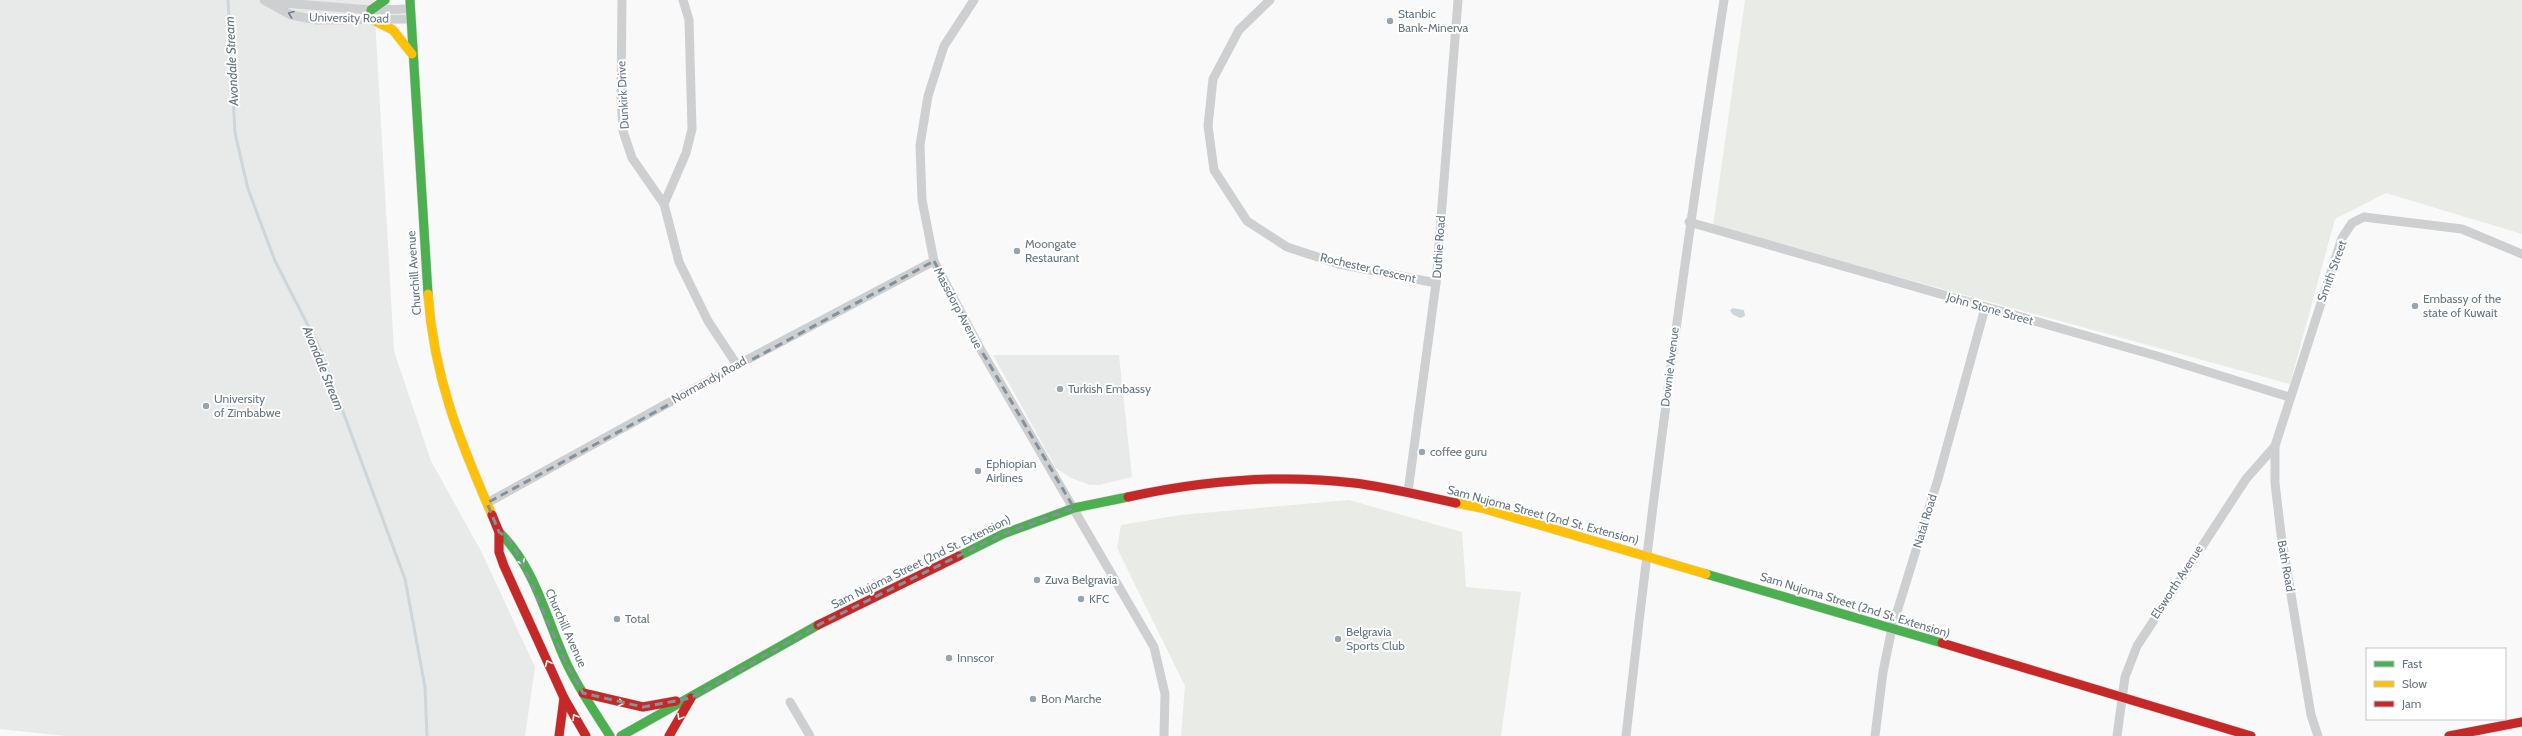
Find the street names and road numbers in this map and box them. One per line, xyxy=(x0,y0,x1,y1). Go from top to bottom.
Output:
street label: University Road xyxy=(309,9,389,26)
street label: Dunkirk Drive xyxy=(613,61,632,130)
street label: Duthie Road xyxy=(1429,215,1448,279)
street label: Churchill Avenue xyxy=(403,230,424,316)
street label: Smith Street xyxy=(2314,238,2350,304)
street label: Rochester Crescent xyxy=(1319,249,1417,286)
street label: Massdorp Avenue xyxy=(931,265,986,351)
street label: John Stone Street xyxy=(1944,289,2035,328)
street label: Downie Avenue xyxy=(1657,326,1682,408)
street label: Normandy Road xyxy=(669,353,749,406)
street label: Sam Nujoma Street (2nd St. Extension) xyxy=(1446,482,1641,547)
street label: Natal Road xyxy=(1909,492,1940,550)
street label: Sam Nujoma Street (2nd St. Extension) xyxy=(829,511,1013,612)
street label: Bath Road xyxy=(2275,539,2298,593)
street label: Elsworth Avenue xyxy=(2147,542,2206,621)
street label: Sam Nujoma Street (2nd St. Extension) xyxy=(1758,568,1952,641)
street label: Churchill Avenue xyxy=(542,586,591,670)

